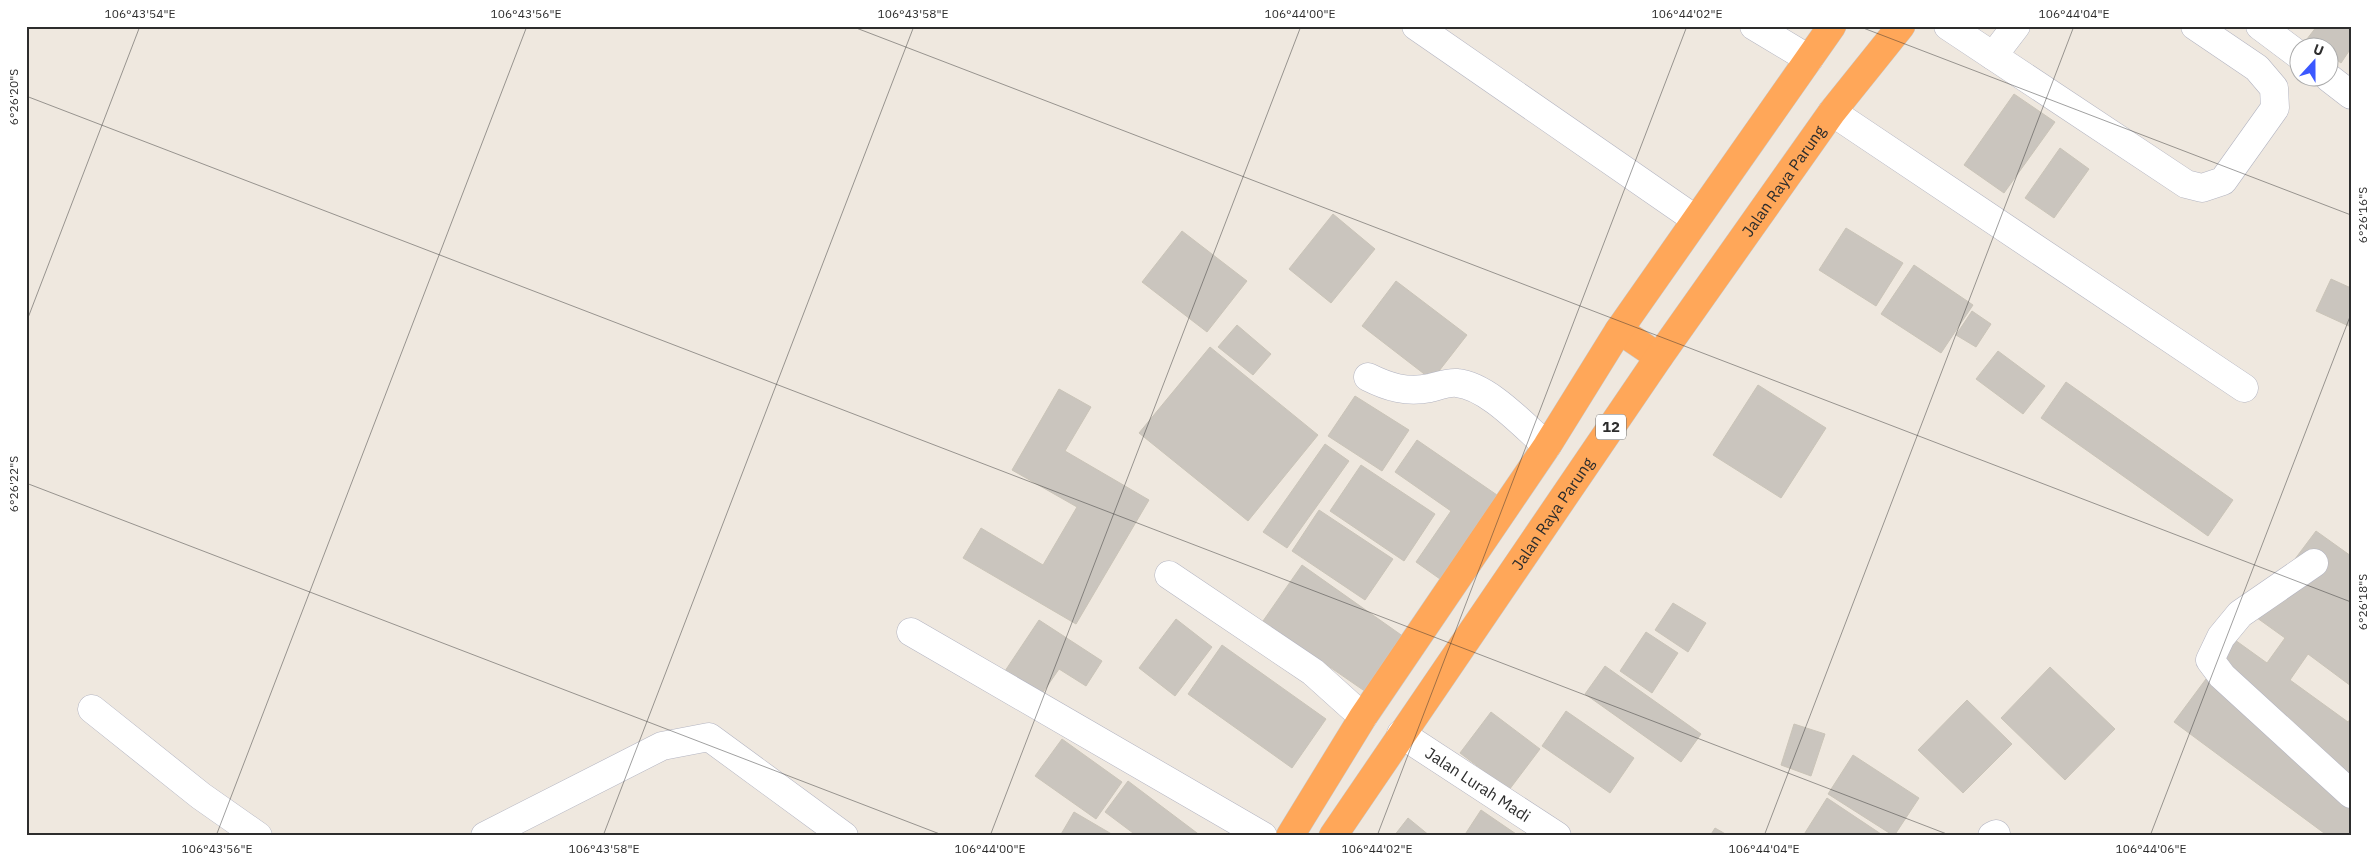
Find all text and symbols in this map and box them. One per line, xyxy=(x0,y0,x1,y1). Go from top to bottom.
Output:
text: 106°43'54"E xyxy=(105,6,175,21)
text: 106°43'56"E xyxy=(491,6,561,21)
text: 106°43'58"E xyxy=(878,6,948,21)
text: 106°44'00"E xyxy=(1265,6,1335,21)
text: 106°44'02"E xyxy=(1652,6,1722,21)
text: 106°44'04"E xyxy=(2039,6,2109,21)
north arrow xyxy=(2290,38,2340,88)
text: U xyxy=(2311,40,2326,60)
text: 6°26'20"S xyxy=(6,69,21,125)
street label: Jalan Raya Parung xyxy=(1737,121,1830,240)
text: 6°26'16"S xyxy=(2355,187,2370,243)
road number: 12 xyxy=(1596,414,1626,440)
street label: Jalan Raya Parung xyxy=(1507,453,1598,574)
text: 6°26'22"S xyxy=(6,456,21,512)
text: 6°26'18"S xyxy=(2355,574,2370,630)
street label: Jalan Lurah Madi xyxy=(1422,743,1534,826)
text: 106°43'56"E xyxy=(182,841,252,856)
text: 106°43'58"E xyxy=(569,841,639,856)
text: 106°44'00"E xyxy=(955,841,1025,856)
text: 106°44'02"E xyxy=(1342,841,1412,856)
text: 106°44'04"E xyxy=(1729,841,1799,856)
text: 106°44'06"E xyxy=(2116,841,2186,856)

